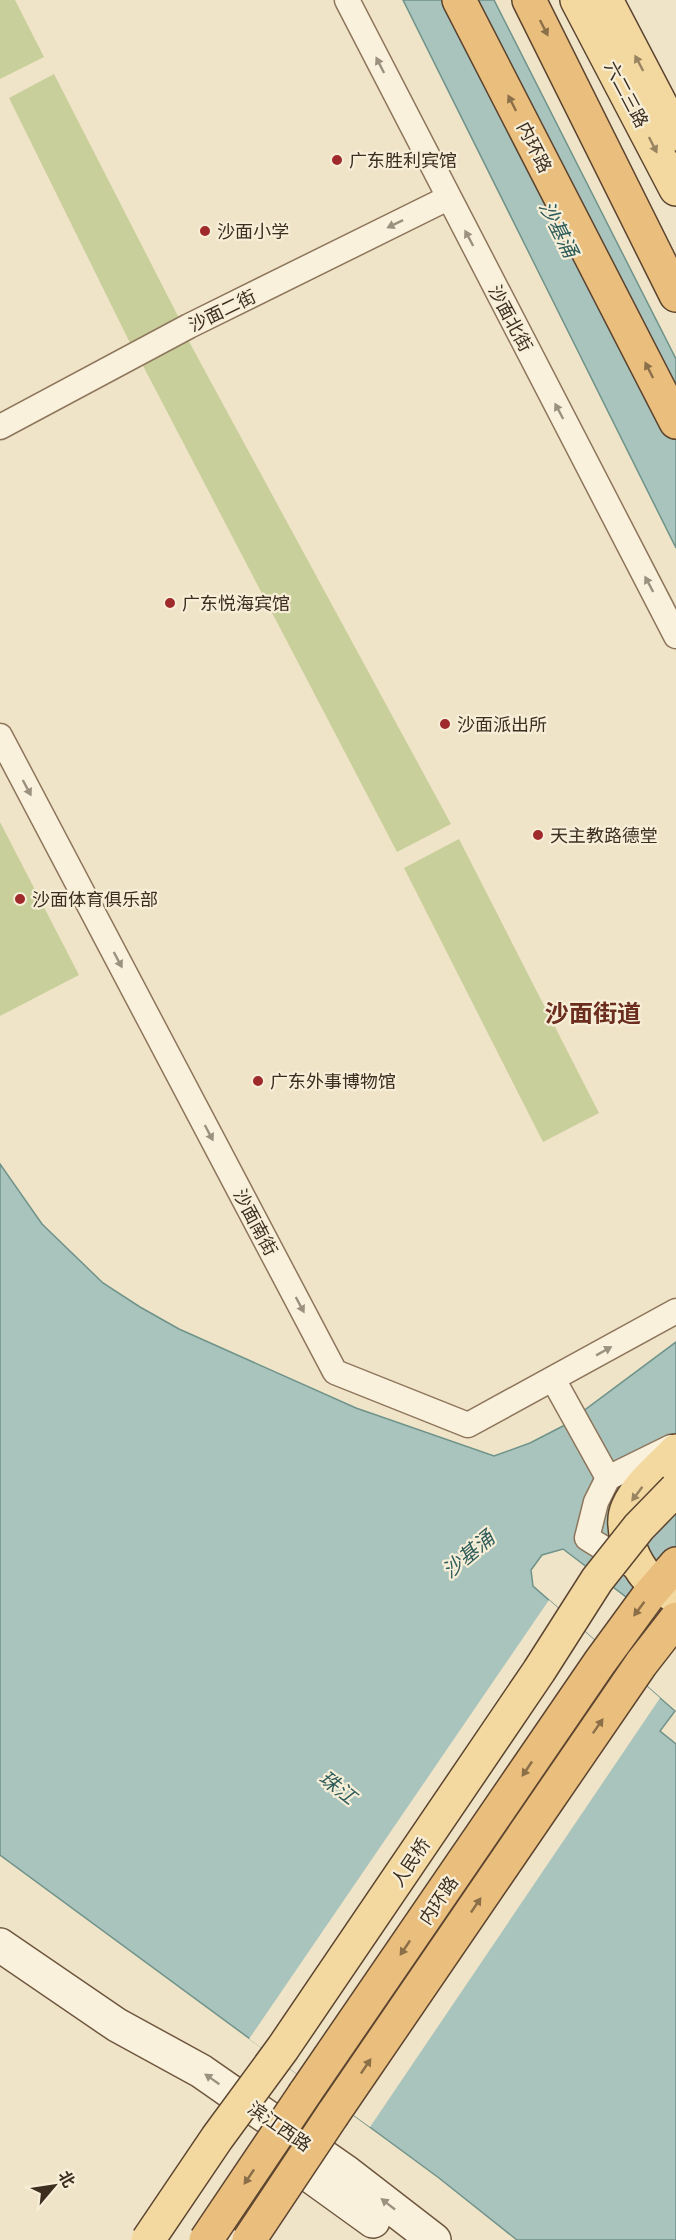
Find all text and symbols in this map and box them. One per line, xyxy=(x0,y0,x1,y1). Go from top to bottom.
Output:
one-way arrow xyxy=(539,20,549,37)
one-way arrow xyxy=(634,55,644,72)
one-way arrow xyxy=(375,56,385,73)
street label: 六二三路 xyxy=(600,57,654,131)
one-way arrow xyxy=(507,95,517,112)
street label: 内环路 xyxy=(512,117,558,177)
one-way arrow xyxy=(648,136,658,153)
place label: 广东胜利宾馆 xyxy=(349,148,457,172)
marker: 广东胜利宾馆 xyxy=(330,153,344,167)
water label: 沙基涌 xyxy=(533,196,586,264)
place label: 沙面小学 xyxy=(217,219,289,243)
one-way arrow xyxy=(387,219,404,228)
marker: 沙面小学 xyxy=(198,224,212,238)
one-way arrow xyxy=(464,230,474,247)
street label: 沙面北街 xyxy=(484,281,538,355)
street label: 沙面二街 xyxy=(184,283,260,337)
one-way arrow xyxy=(645,362,654,379)
one-way arrow xyxy=(554,402,564,419)
one-way arrow xyxy=(644,575,654,592)
place label: 广东悦海宾馆 xyxy=(182,591,290,615)
marker: 广东悦海宾馆 xyxy=(163,596,177,610)
place label: 沙面派出所 xyxy=(457,712,547,736)
marker: 沙面派出所 xyxy=(438,717,452,731)
one-way arrow xyxy=(22,779,32,796)
place label: 天主教路德堂 xyxy=(550,823,658,847)
marker: 天主教路德堂 xyxy=(531,828,545,842)
place label: 沙面体育俱乐部 xyxy=(32,887,158,911)
marker: 沙面体育俱乐部 xyxy=(13,892,27,906)
one-way arrow xyxy=(113,951,123,969)
district label: 沙面街道 xyxy=(545,996,641,1029)
place label: 广东外事博物馆 xyxy=(270,1069,396,1093)
marker: 广东外事博物馆 xyxy=(251,1074,265,1088)
one-way arrow xyxy=(204,1124,214,1141)
street label: 沙面南街 xyxy=(229,1185,283,1259)
one-way arrow xyxy=(295,1297,305,1314)
one-way arrow xyxy=(596,1346,613,1356)
one-way arrow xyxy=(631,1487,643,1502)
water label: 沙基涌 xyxy=(436,1523,501,1584)
one-way arrow xyxy=(633,1601,645,1617)
one-way arrow xyxy=(592,1719,604,1735)
one-way arrow xyxy=(522,1761,533,1777)
water label: 珠江 xyxy=(314,1764,364,1811)
street label: 人民桥 xyxy=(385,1833,435,1891)
street label: 内环路 xyxy=(413,1871,463,1929)
one-way arrow xyxy=(470,1897,482,1913)
one-way arrow xyxy=(400,1939,411,1956)
one-way arrow xyxy=(360,2058,372,2074)
one-way arrow xyxy=(204,2074,220,2085)
street label: 滨江西路 xyxy=(244,2096,316,2156)
north arrow xyxy=(24,2156,84,2216)
text: 北 xyxy=(54,2166,81,2191)
one-way arrow xyxy=(243,2168,255,2184)
one-way arrow xyxy=(380,2198,396,2211)

